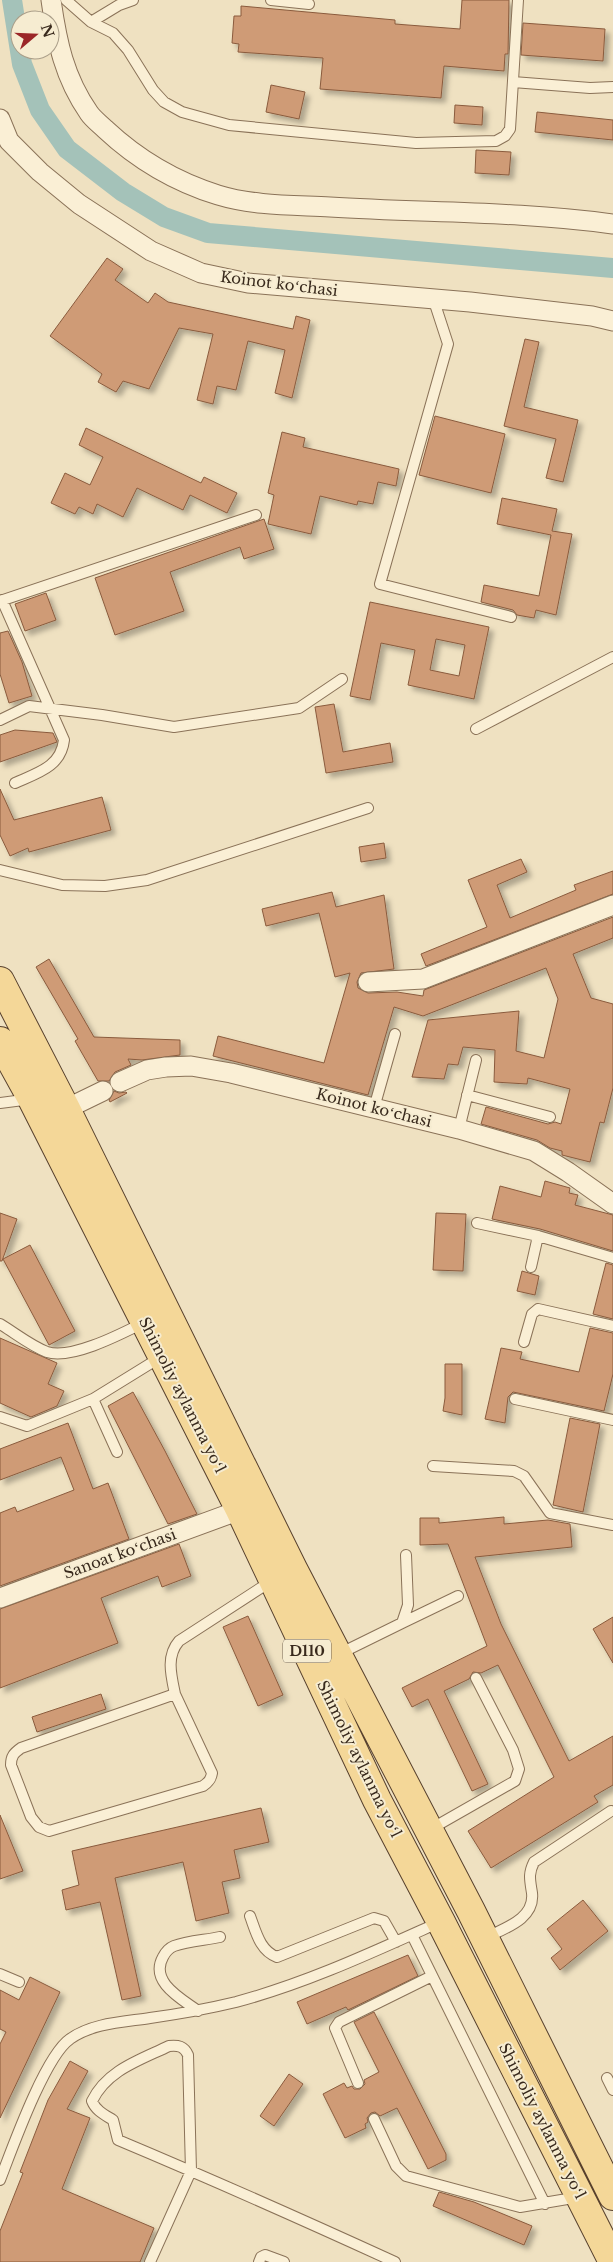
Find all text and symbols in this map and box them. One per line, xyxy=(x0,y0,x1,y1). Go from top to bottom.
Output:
north arrow xyxy=(10,10,60,60)
text: N xyxy=(37,22,58,40)
street label: Koinot koʻchasi xyxy=(219,267,339,300)
street label: Koinot koʻchasi xyxy=(314,1084,434,1131)
street label: Shimoliy aylanma yoʻl xyxy=(135,1314,230,1476)
street label: Sanoat koʻchasi xyxy=(61,1524,179,1583)
road number: D110 xyxy=(283,1640,331,1662)
street label: Shimoliy aylanma yoʻl xyxy=(313,1677,406,1841)
street label: Shimoliy aylanma yoʻl xyxy=(495,2040,590,2202)

